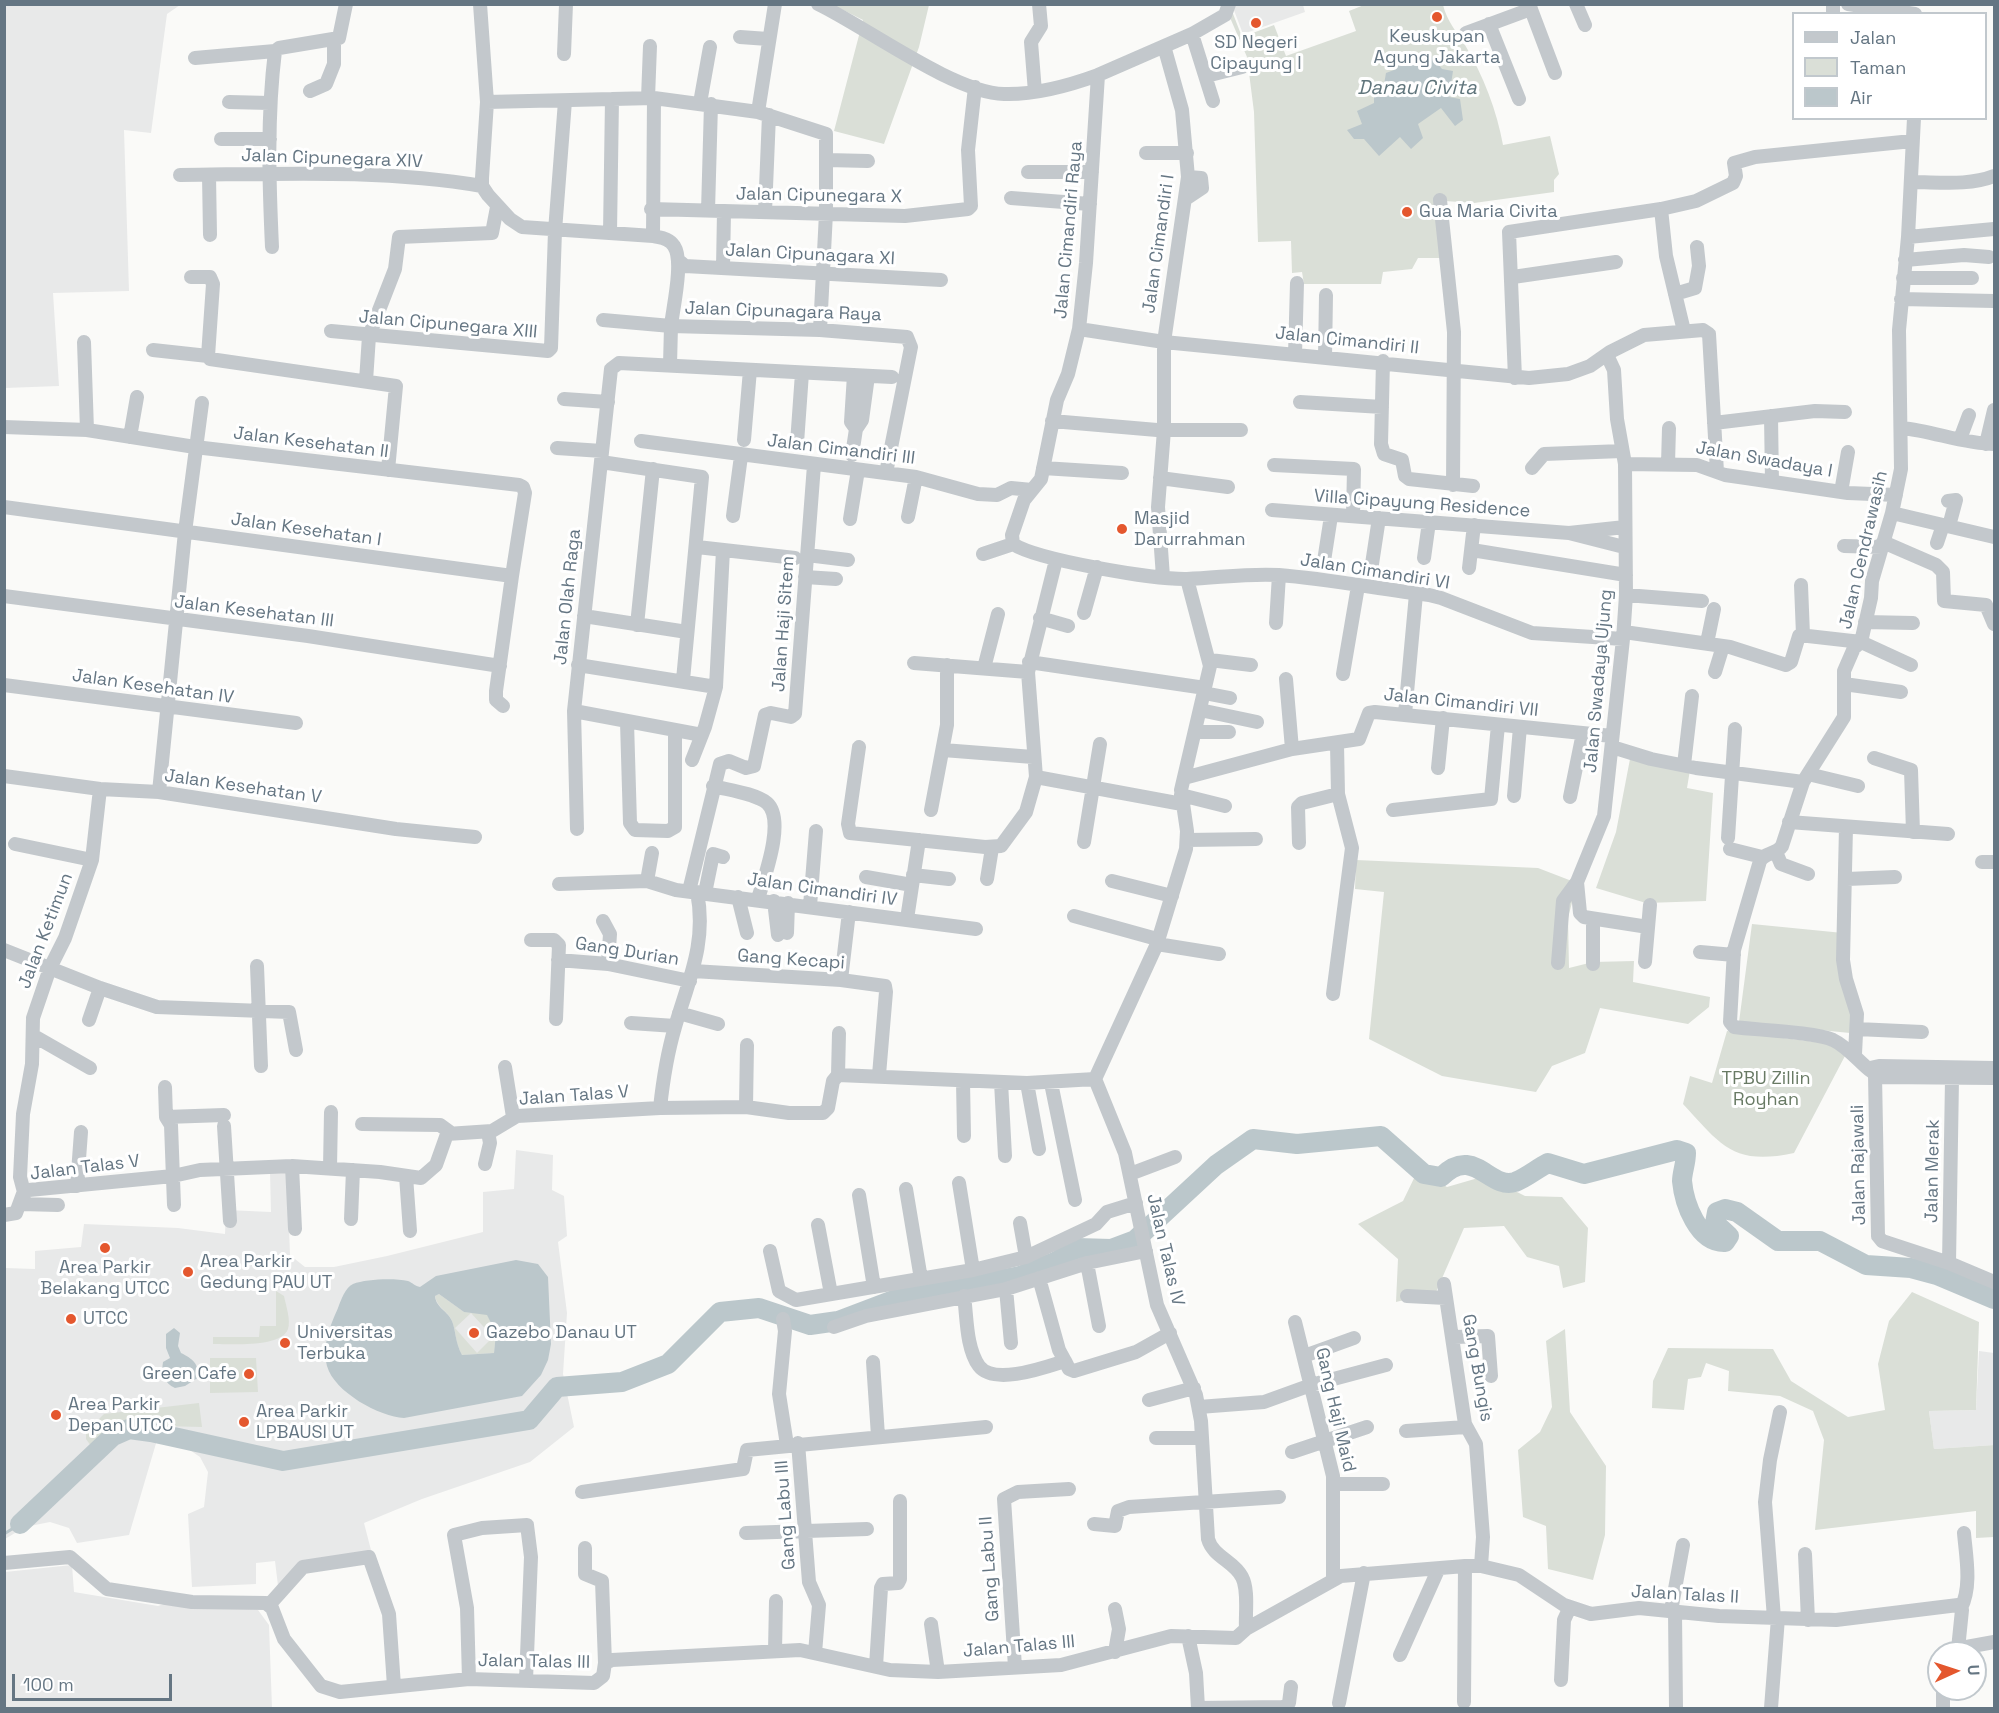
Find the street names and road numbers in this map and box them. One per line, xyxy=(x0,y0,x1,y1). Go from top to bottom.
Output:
street label: Jalan Cimandiri Raya xyxy=(1050,140,1088,320)
street label: Jalan Cipunegara XIV xyxy=(241,145,423,173)
street label: Jalan Cimandiri I xyxy=(1139,173,1179,315)
street label: Jalan Cipunegara X xyxy=(736,184,902,208)
street label: Jalan Cipunagara XI xyxy=(725,240,895,270)
street label: Jalan Cipunagara Raya xyxy=(684,298,882,326)
street label: Jalan Cipunegara XIII xyxy=(358,306,538,344)
street label: Jalan Cimandiri II xyxy=(1274,323,1420,359)
street label: Jalan Kesehatan II xyxy=(232,423,390,463)
street label: Jalan Cimandiri III xyxy=(766,430,916,470)
street label: Jalan Swadaya I xyxy=(1694,437,1834,483)
street label: Jalan Cendrawasih xyxy=(1835,469,1893,631)
street label: Villa Cipayung Residence xyxy=(1313,486,1531,522)
street label: Jalan Kesehatan I xyxy=(229,509,383,551)
street label: Jalan Olah Raga xyxy=(550,528,586,666)
street label: Jalan Cimandiri VI xyxy=(1299,550,1451,594)
street label: Jalan Haji Sitem xyxy=(768,555,800,693)
street label: Jalan Swadaya Ujung xyxy=(1580,588,1618,774)
street label: Jalan Kesehatan III xyxy=(173,591,335,633)
street label: Jalan Kesehatan IV xyxy=(71,665,235,709)
street label: Jalan Cimandiri VII xyxy=(1383,684,1539,722)
street label: Jalan Kesehatan V xyxy=(163,765,323,809)
street label: Jalan Cimandiri IV xyxy=(746,869,898,911)
street label: Jalan Ketimun xyxy=(14,870,78,992)
street label: Gang Durian xyxy=(573,933,681,971)
street label: Gang Kecapi xyxy=(736,945,846,975)
street label: Jalan Talas V xyxy=(518,1081,630,1111)
street label: Jalan Rajawali xyxy=(1847,1104,1871,1226)
street label: Jalan Merak xyxy=(1921,1119,1945,1223)
street label: Jalan Talas V xyxy=(29,1151,141,1185)
street label: Jalan Talas IV xyxy=(1142,1192,1188,1308)
street label: Gang Bungis xyxy=(1457,1313,1497,1423)
street label: Gang Haji Maid xyxy=(1310,1346,1360,1474)
street label: Gang Labu III xyxy=(771,1459,801,1571)
street label: Gang Labu II xyxy=(976,1516,1004,1622)
street label: Jalan Talas II xyxy=(1631,1581,1739,1609)
street label: Jalan Talas III xyxy=(962,1631,1076,1663)
street label: Jalan Talas III xyxy=(478,1650,590,1674)

